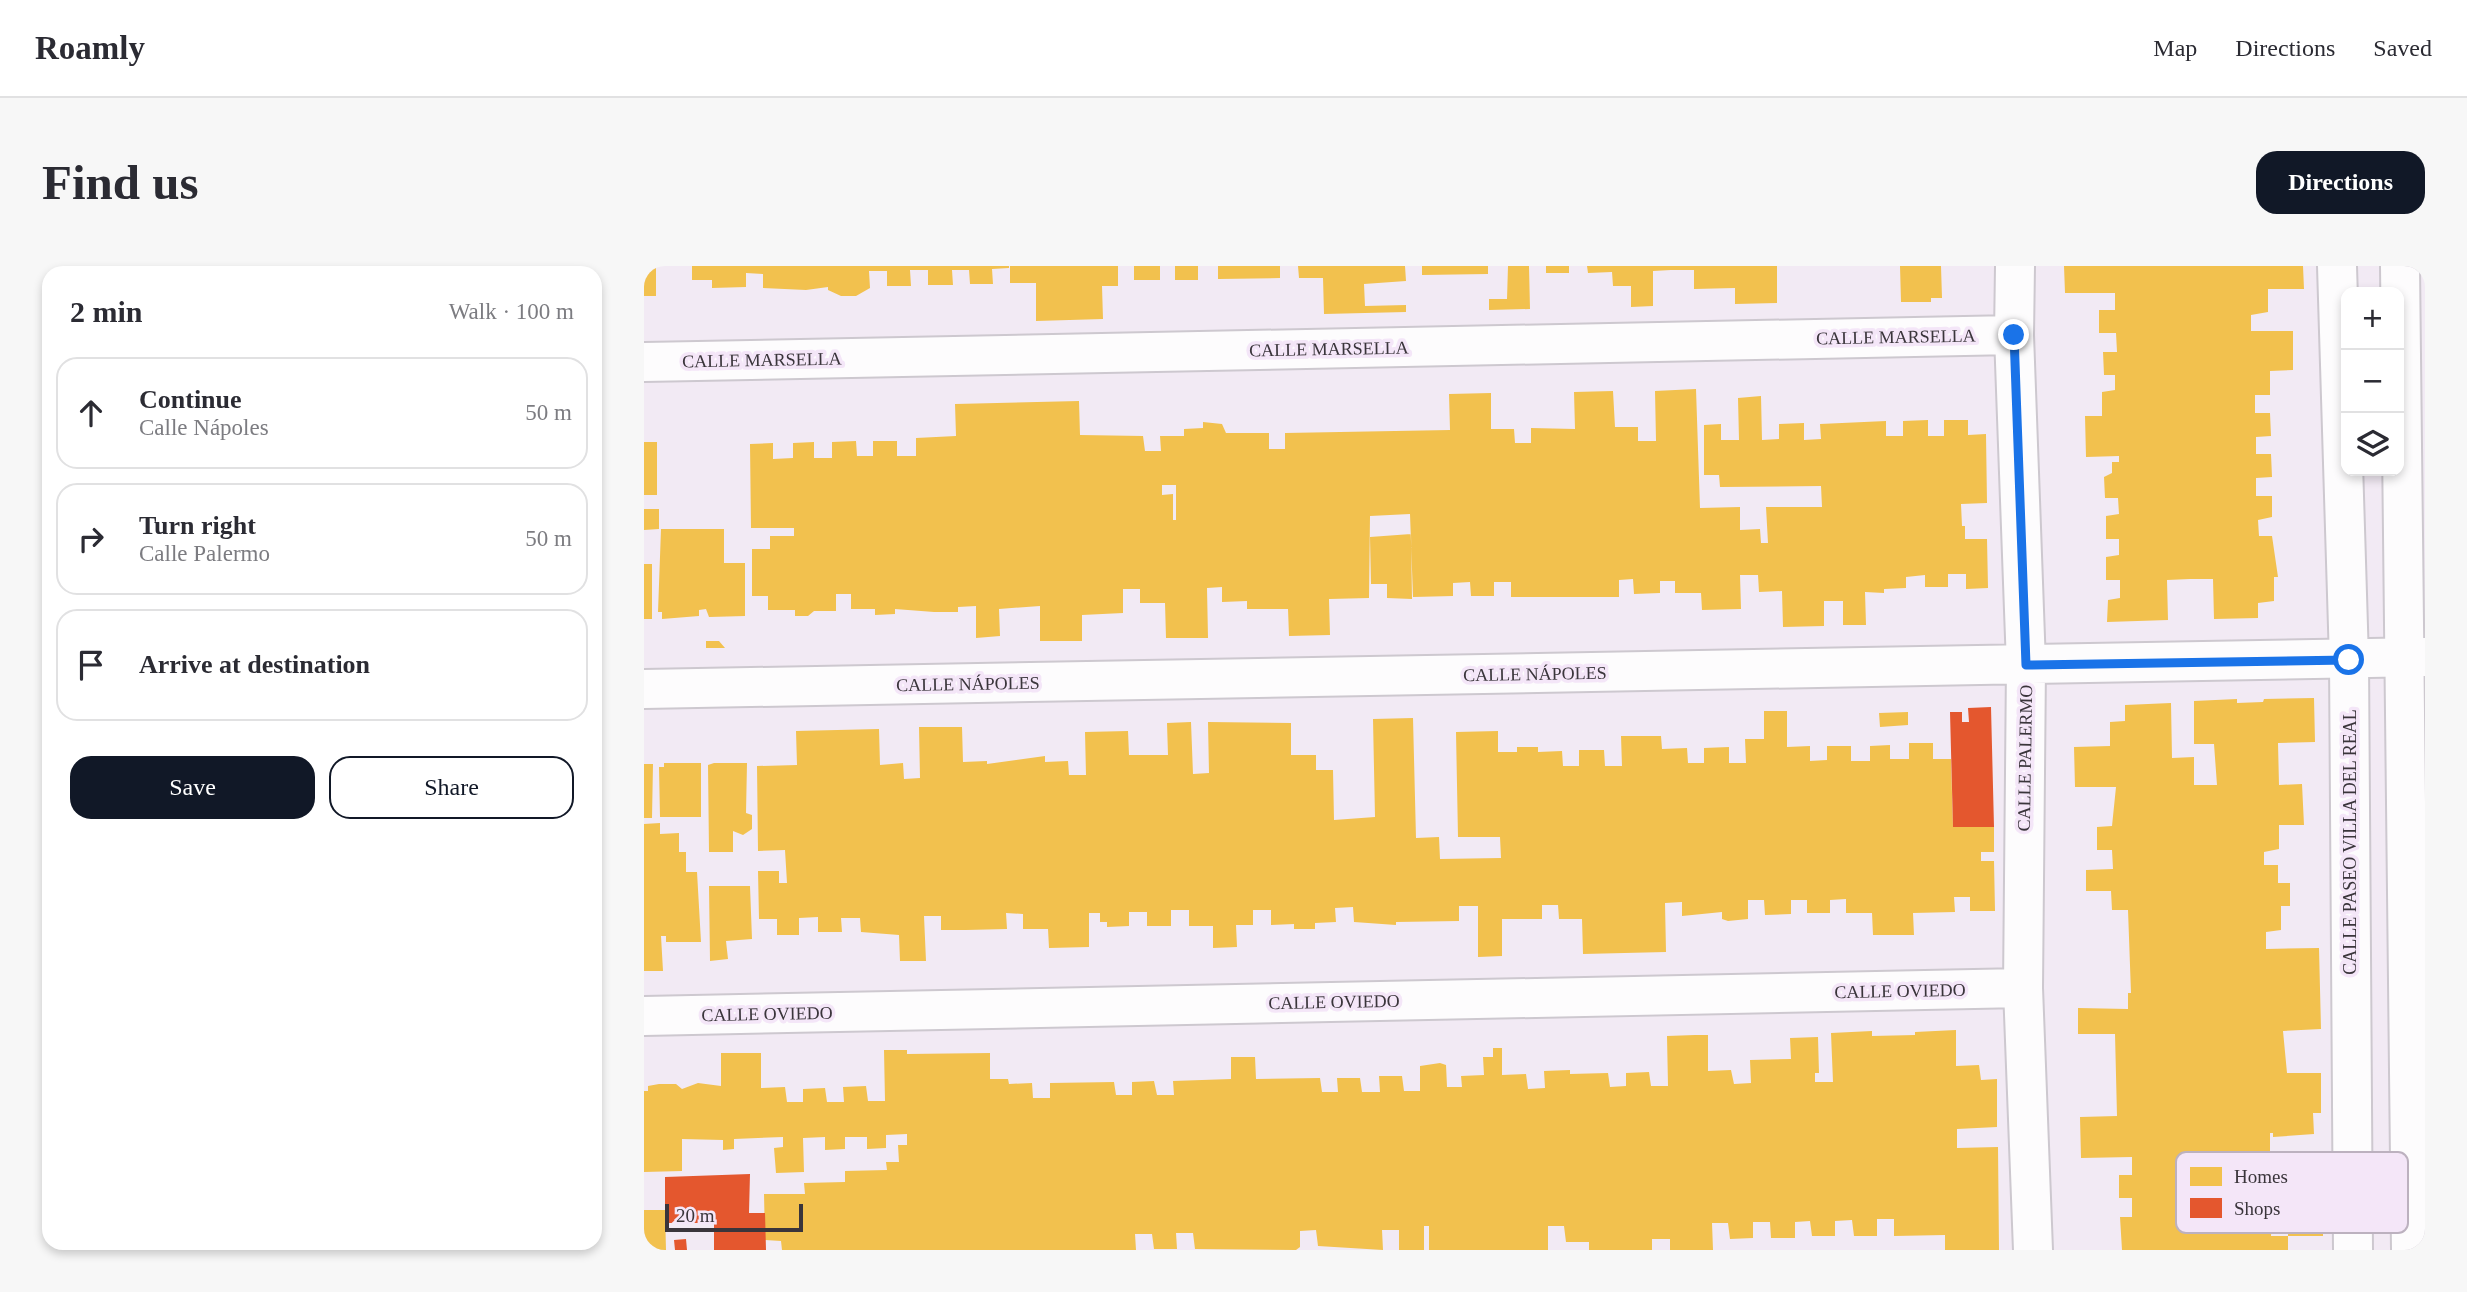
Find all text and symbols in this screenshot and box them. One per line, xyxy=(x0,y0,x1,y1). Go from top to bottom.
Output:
text: Roamly xyxy=(35,30,145,66)
text: Map xyxy=(2153,35,2197,61)
text: Directions xyxy=(2235,35,2335,61)
text: Saved xyxy=(2373,35,2432,61)
button: Directions xyxy=(2256,151,2425,214)
text: Find us xyxy=(42,155,199,210)
map controls xyxy=(2341,287,2404,476)
button: + xyxy=(2341,287,2404,350)
text: 2 min xyxy=(70,295,143,328)
text: Walk · 100 m xyxy=(449,299,574,324)
route end xyxy=(1998,319,2029,350)
street label: CALLE MARSELLA xyxy=(1816,326,1976,348)
street label: CALLE MARSELLA xyxy=(1249,338,1409,360)
street label: CALLE MARSELLA xyxy=(682,349,842,371)
button: − xyxy=(2341,350,2404,413)
text: Continue xyxy=(139,385,242,414)
icon: ahead xyxy=(72,394,110,432)
text: 50 m xyxy=(525,400,572,425)
button: layers xyxy=(2341,413,2404,476)
text: Calle Nápoles xyxy=(139,415,269,440)
text: Turn right xyxy=(139,511,256,540)
icon: right xyxy=(72,520,110,558)
text: 50 m xyxy=(525,526,572,551)
text: Calle Palermo xyxy=(139,541,270,566)
route start xyxy=(2333,644,2364,675)
icon: arrive xyxy=(72,646,110,684)
text: Arrive at destination xyxy=(139,650,370,679)
street label: CALLE NÁPOLES xyxy=(1463,662,1607,685)
street label: CALLE NÁPOLES xyxy=(896,672,1040,695)
street label: CALLE PALERMO xyxy=(2014,684,2036,832)
street label: CALLE PASEO VILLA DEL REAL xyxy=(2340,709,2360,975)
button: Save xyxy=(70,756,315,819)
button: Share xyxy=(329,756,574,819)
street label: CALLE OVIEDO xyxy=(1834,980,1966,1002)
street label: CALLE OVIEDO xyxy=(1268,991,1400,1013)
street label: CALLE OVIEDO xyxy=(701,1003,833,1025)
legend xyxy=(2176,1152,2408,1233)
text: Homes xyxy=(2234,1166,2288,1187)
text: Shops xyxy=(2234,1198,2280,1219)
scale bar xyxy=(665,1201,803,1233)
text: 20 m xyxy=(676,1205,715,1226)

